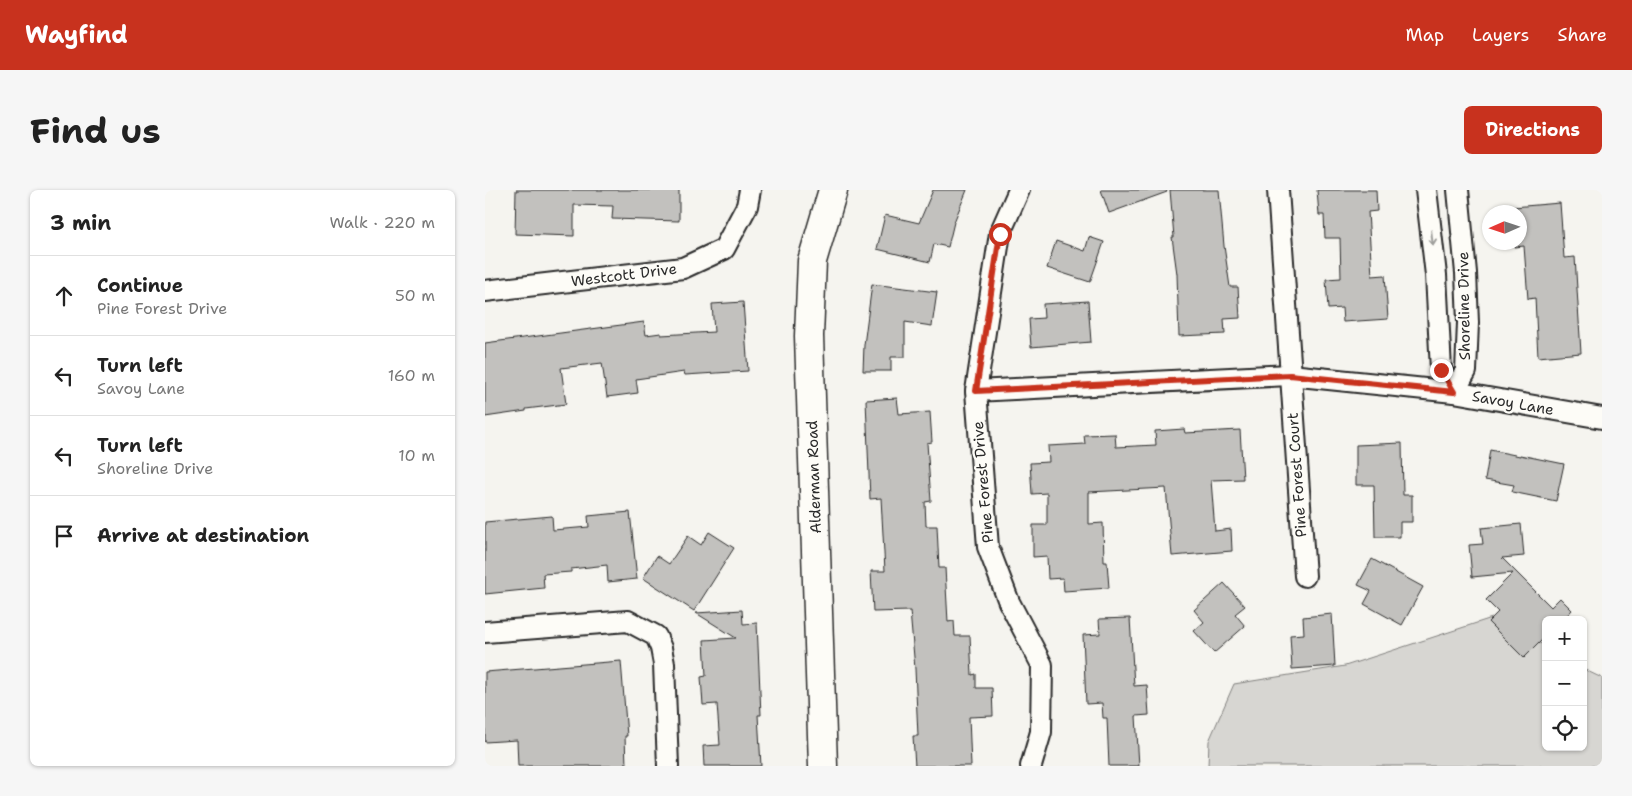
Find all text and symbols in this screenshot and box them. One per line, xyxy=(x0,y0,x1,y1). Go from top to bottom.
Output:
text: Wayfind xyxy=(25,19,128,51)
text: Map xyxy=(1406,23,1444,47)
text: Layers xyxy=(1472,23,1529,47)
text: Share xyxy=(1557,23,1607,47)
button: Directions xyxy=(1464,106,1602,154)
text: Find us xyxy=(30,107,161,154)
north arrow xyxy=(1482,205,1527,250)
text: 3 min xyxy=(50,209,111,237)
text: Walk · 220 m xyxy=(329,212,435,233)
route start xyxy=(989,223,1012,246)
one-way arrow xyxy=(1427,230,1437,246)
street label: Shoreline Drive xyxy=(1453,251,1475,361)
street label: Westcott Drive xyxy=(570,259,678,291)
text: Continue xyxy=(97,273,183,298)
icon: ahead xyxy=(50,282,78,310)
text: 50 m xyxy=(395,285,435,306)
text: Pine Forest Drive xyxy=(97,298,227,319)
text: Turn left xyxy=(97,353,183,378)
route end xyxy=(1430,359,1453,382)
icon: left xyxy=(50,362,78,390)
text: 160 m xyxy=(388,365,435,386)
text: Savoy Lane xyxy=(97,378,185,399)
street label: Savoy Lane xyxy=(1471,386,1555,420)
street label: Pine Forest Court xyxy=(1283,412,1311,538)
street label: Alderman Road xyxy=(802,419,826,534)
street label: Pine Forest Drive xyxy=(968,420,998,544)
text: Turn left xyxy=(97,433,183,458)
icon: left xyxy=(50,442,78,470)
text: 10 m xyxy=(398,445,435,466)
text: Shoreline Drive xyxy=(97,458,213,479)
icon: arrive xyxy=(50,522,78,550)
text: Arrive at destination xyxy=(97,523,309,548)
map controls xyxy=(1542,616,1587,751)
button: + xyxy=(1542,616,1587,661)
button: − xyxy=(1542,661,1587,706)
button: locate xyxy=(1542,706,1587,751)

